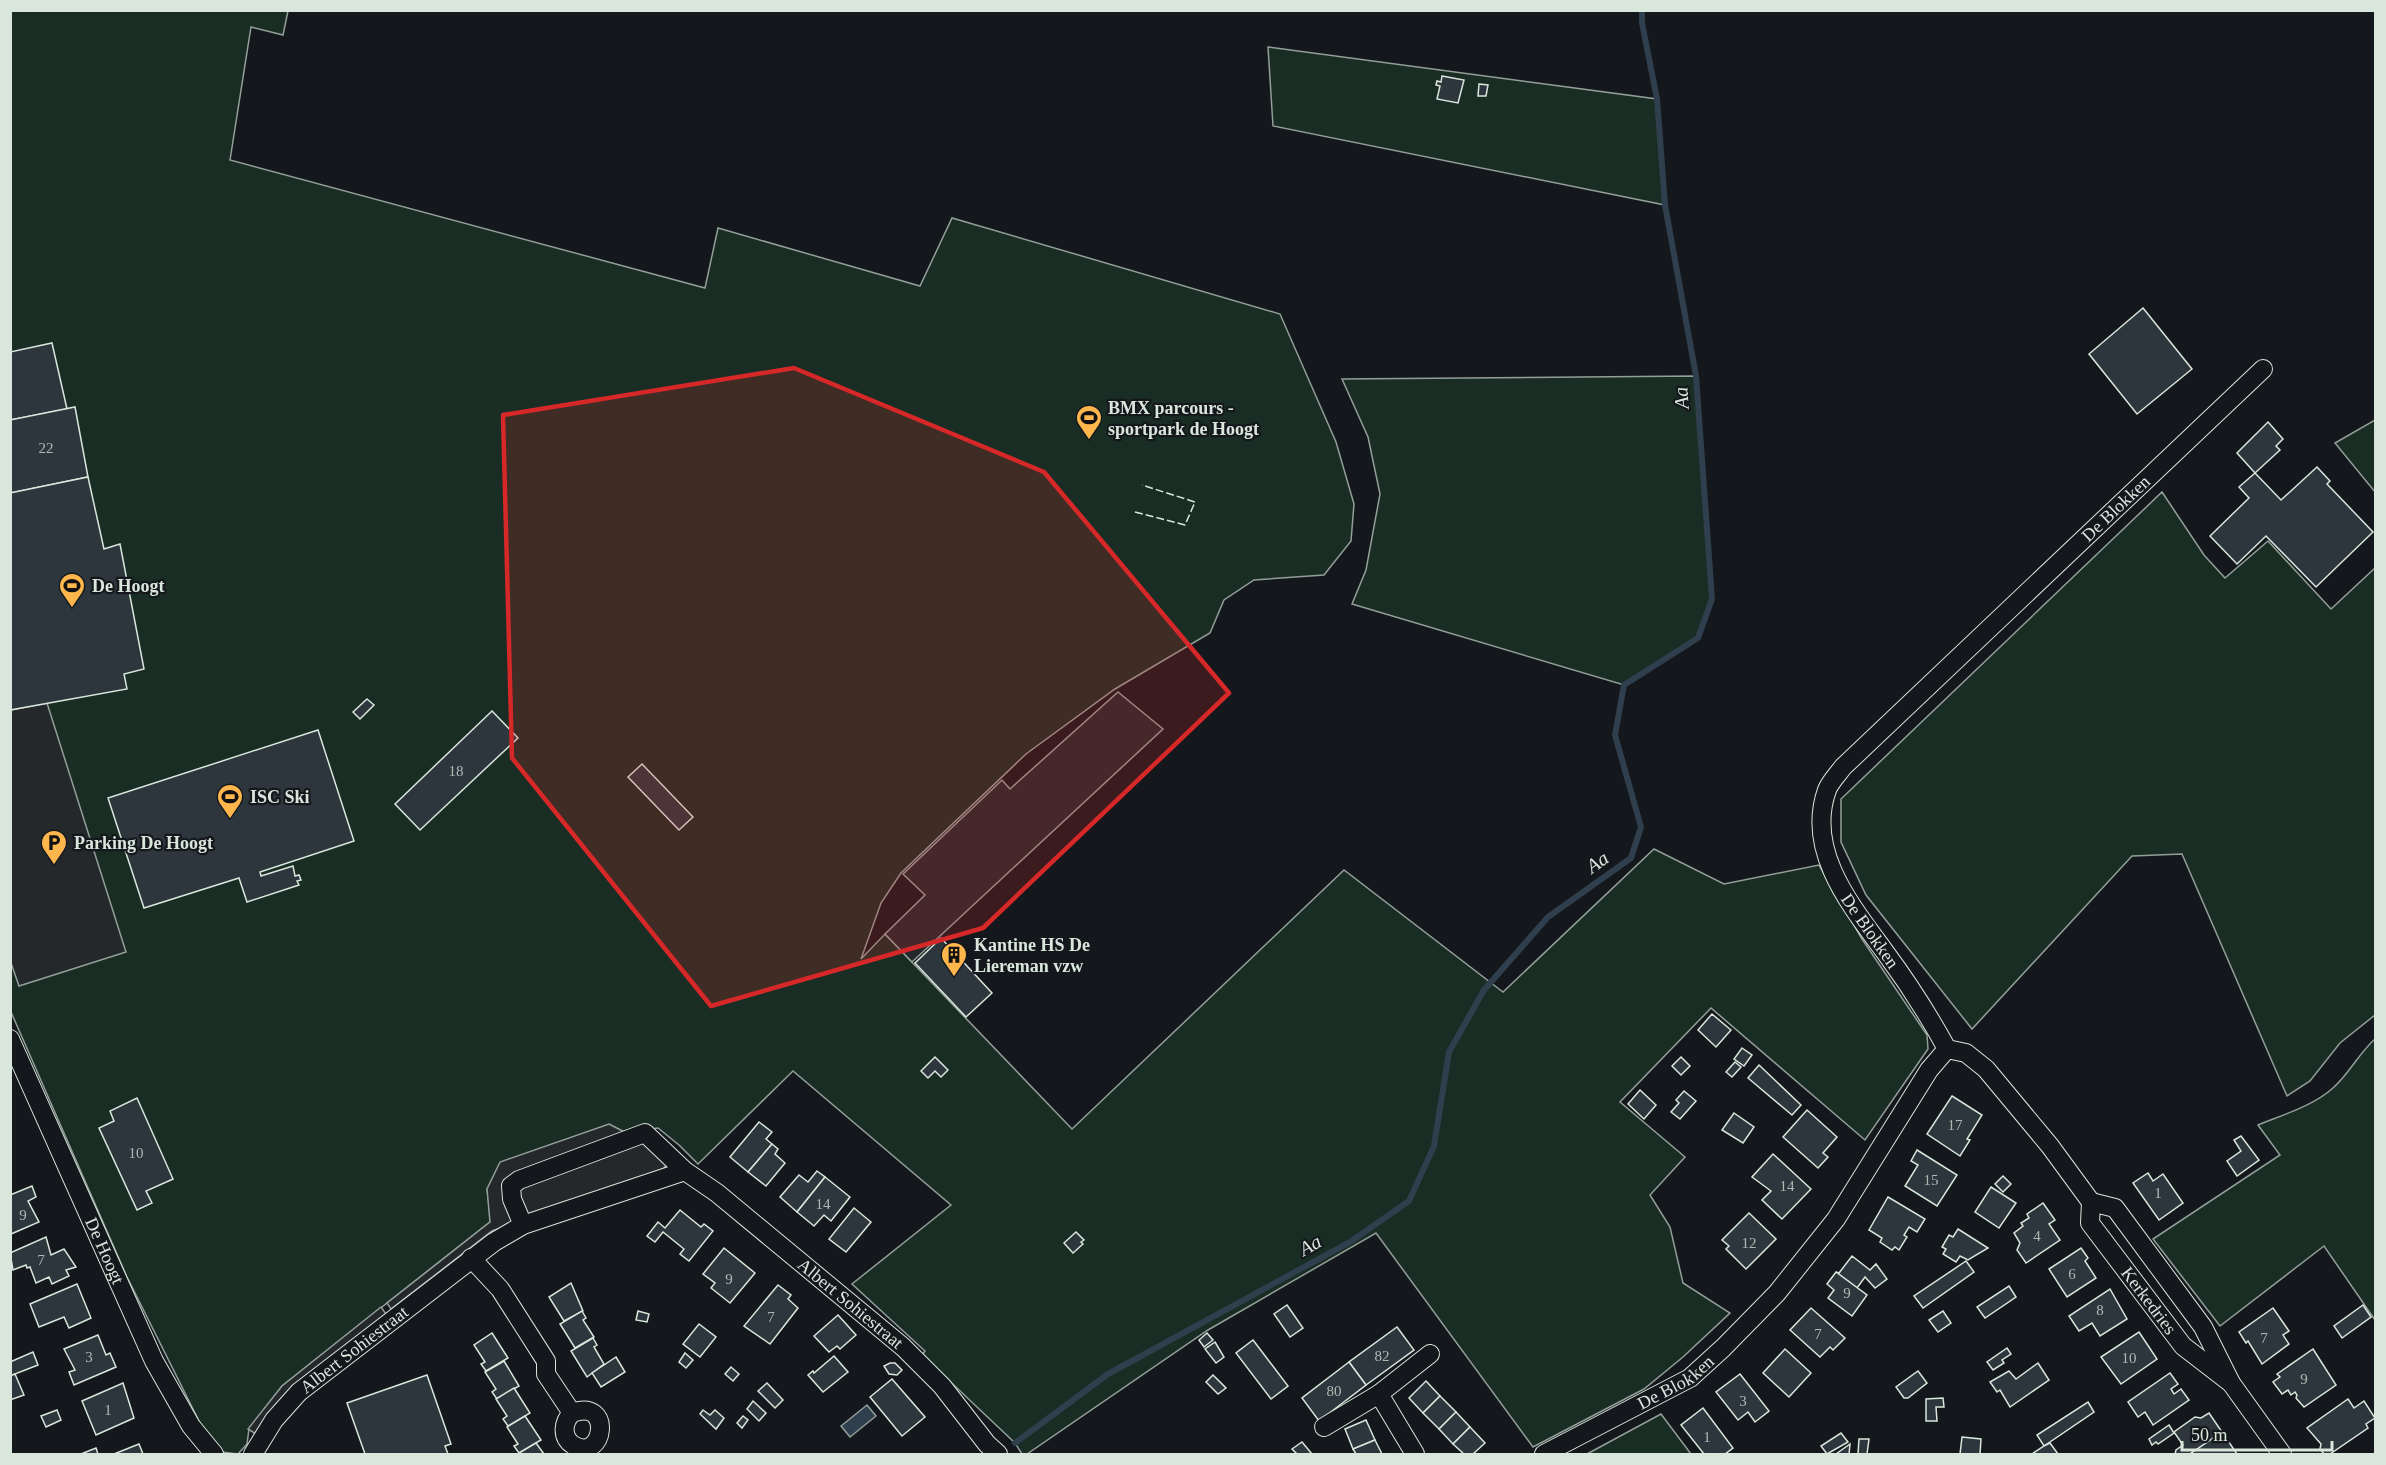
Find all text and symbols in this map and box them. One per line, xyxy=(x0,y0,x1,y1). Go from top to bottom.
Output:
water label: Aa xyxy=(1669,386,1693,412)
place label: BMX parcours - sportpark de Hoogt xyxy=(1108,398,1259,439)
sports icon: BMX parcours - sportpark de Hoogt xyxy=(1074,403,1104,441)
house number: 22 xyxy=(39,440,54,456)
street label: De Blokken xyxy=(2077,472,2154,546)
sports icon: De Hoogt xyxy=(57,571,87,609)
place label: De Hoogt xyxy=(92,576,164,596)
house number: 18 xyxy=(449,763,464,779)
sports icon: ISC Ski xyxy=(215,782,245,820)
place label: ISC Ski xyxy=(250,787,310,807)
parking icon: Parking De Hoogt xyxy=(39,828,69,866)
place label: Parking De Hoogt xyxy=(74,833,213,853)
water label: Aa xyxy=(1580,847,1612,879)
street label: De Blokken xyxy=(1837,890,1903,972)
place label: Kantine HS De Liereman vzw xyxy=(974,935,1090,976)
building icon: Kantine HS De Liereman vzw xyxy=(939,940,969,978)
house number: 17 xyxy=(1948,1117,1963,1133)
house number: 10 xyxy=(129,1145,144,1161)
house number: 15 xyxy=(1924,1172,1939,1188)
house number: 14 xyxy=(1780,1178,1795,1194)
house number: 1 xyxy=(2154,1185,2162,1201)
house number: 14 xyxy=(816,1196,831,1212)
house number: 9 xyxy=(19,1207,27,1223)
street label: De Hoogt xyxy=(81,1215,128,1287)
house number: 4 xyxy=(2033,1228,2041,1244)
water label: Aa xyxy=(1293,1230,1325,1261)
house number: 12 xyxy=(1742,1235,1757,1251)
house number: 7 xyxy=(37,1252,45,1268)
street label: Albert Sohiestraat xyxy=(794,1254,907,1353)
street label: Kerkedries xyxy=(2117,1263,2181,1338)
house number: 6 xyxy=(2068,1266,2076,1282)
house number: 9 xyxy=(725,1271,733,1287)
house number: 9 xyxy=(1843,1285,1851,1301)
street label: Albert Sohiestraat xyxy=(296,1302,412,1397)
house number: 8 xyxy=(2096,1302,2104,1318)
house number: 7 xyxy=(767,1309,775,1325)
house number: 7 xyxy=(1814,1326,1822,1342)
house number: 7 xyxy=(2260,1330,2268,1346)
house number: 82 xyxy=(1375,1348,1390,1364)
house number: 3 xyxy=(85,1349,93,1365)
house number: 10 xyxy=(2122,1350,2137,1366)
street label: De Blokken xyxy=(1634,1351,1718,1414)
house number: 9 xyxy=(2300,1371,2308,1387)
house number: 80 xyxy=(1327,1383,1342,1399)
house number: 3 xyxy=(1739,1393,1747,1409)
house number: 1 xyxy=(104,1402,112,1418)
scale bar xyxy=(2182,1414,2332,1452)
text: 50 m xyxy=(2191,1425,2228,1445)
house number: 1 xyxy=(1703,1429,1711,1445)

